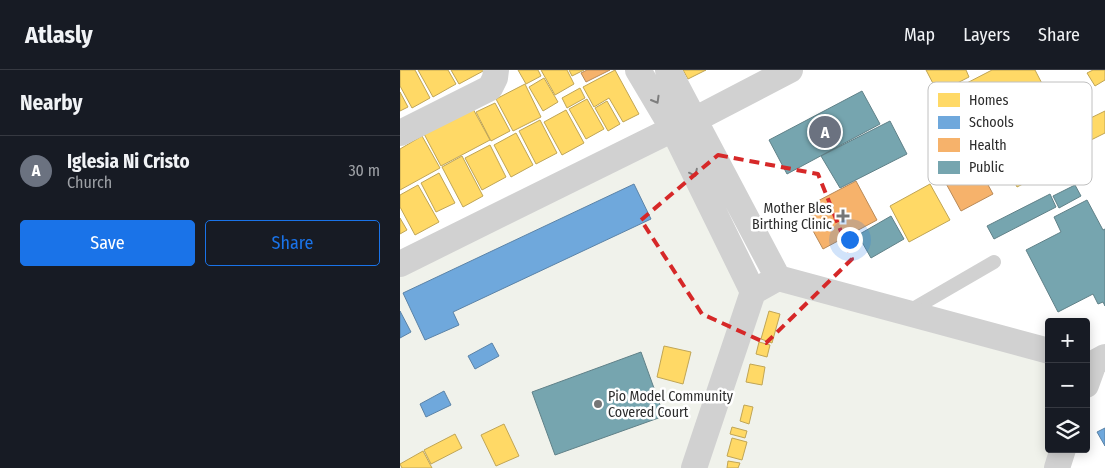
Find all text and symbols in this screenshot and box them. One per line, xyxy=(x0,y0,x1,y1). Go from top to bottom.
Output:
text: Atlasly xyxy=(25,21,93,49)
text: Map xyxy=(904,24,935,46)
text: Layers xyxy=(963,24,1010,46)
text: Share xyxy=(1038,24,1080,46)
legend xyxy=(928,82,1092,185)
text: Nearby xyxy=(20,90,82,116)
text: Homes xyxy=(969,92,1009,109)
one-way arrow xyxy=(649,94,659,103)
pin: A xyxy=(809,113,841,151)
text: Schools xyxy=(969,114,1014,131)
text: Health xyxy=(969,137,1007,154)
text: Iglesia Ni Cristo xyxy=(67,150,190,173)
text: Public xyxy=(969,159,1004,176)
text: A xyxy=(32,161,40,180)
text: 30 m xyxy=(348,161,380,180)
one-way arrow xyxy=(688,168,699,177)
text: Church xyxy=(67,173,112,192)
place label: Mother Bles Birthing Clinic xyxy=(752,200,832,233)
marker: Mother Bles Birthing Clinic xyxy=(836,209,850,223)
button: Save xyxy=(20,220,195,266)
button: Share xyxy=(205,220,380,266)
your location xyxy=(837,227,863,253)
map controls xyxy=(1045,318,1090,453)
button: + xyxy=(1045,318,1090,363)
button: − xyxy=(1045,363,1090,408)
place label: Pio Model Community Covered Court xyxy=(608,388,734,421)
marker: Pio Model Community Covered Court xyxy=(592,398,604,410)
button: layers xyxy=(1045,408,1090,453)

